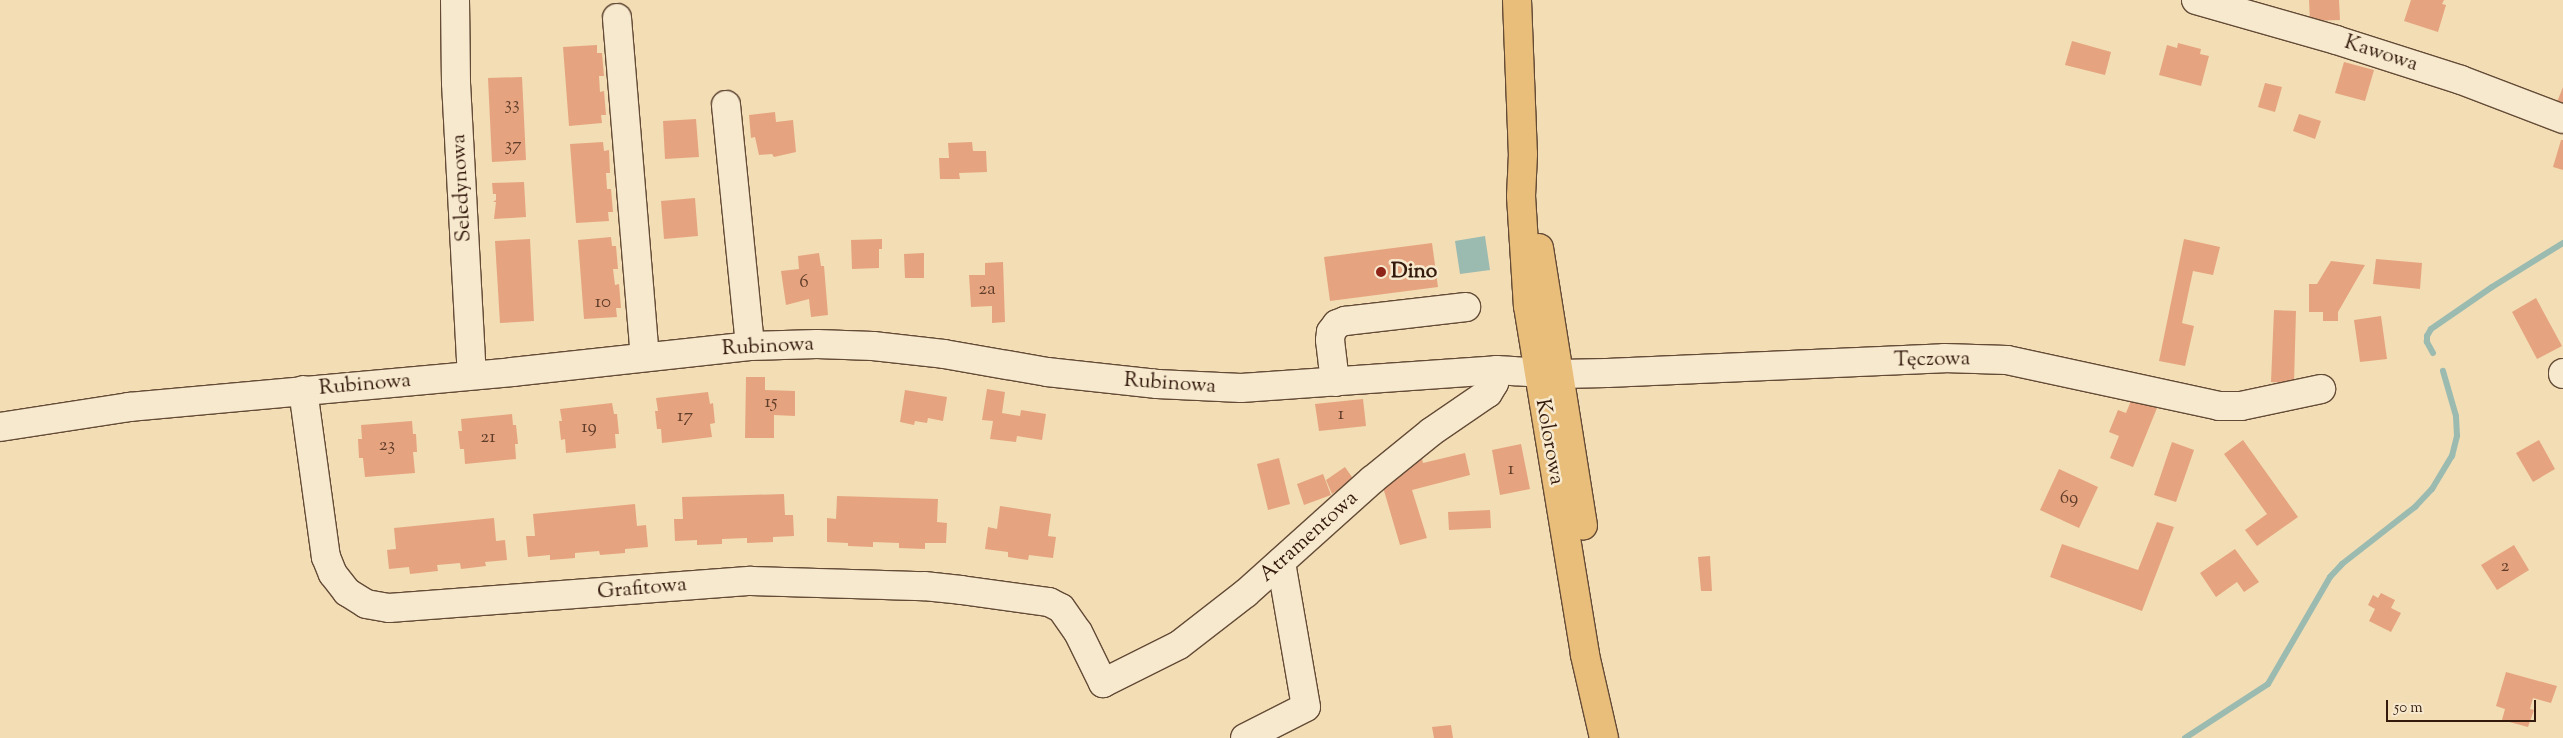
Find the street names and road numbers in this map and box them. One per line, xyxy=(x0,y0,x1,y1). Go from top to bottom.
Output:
street label: Kawowa xyxy=(2341,30,2421,78)
street label: Seledynowa xyxy=(447,133,477,243)
street label: Rubinowa xyxy=(721,332,815,362)
street label: Tęczowa xyxy=(1894,347,1970,373)
street label: Rubinowa xyxy=(318,368,412,402)
street label: Rubinowa xyxy=(1123,368,1217,400)
street label: Kolorowa xyxy=(1529,397,1569,487)
street label: Atramentowa xyxy=(1254,486,1364,588)
street label: Grafitowa xyxy=(596,573,688,605)

